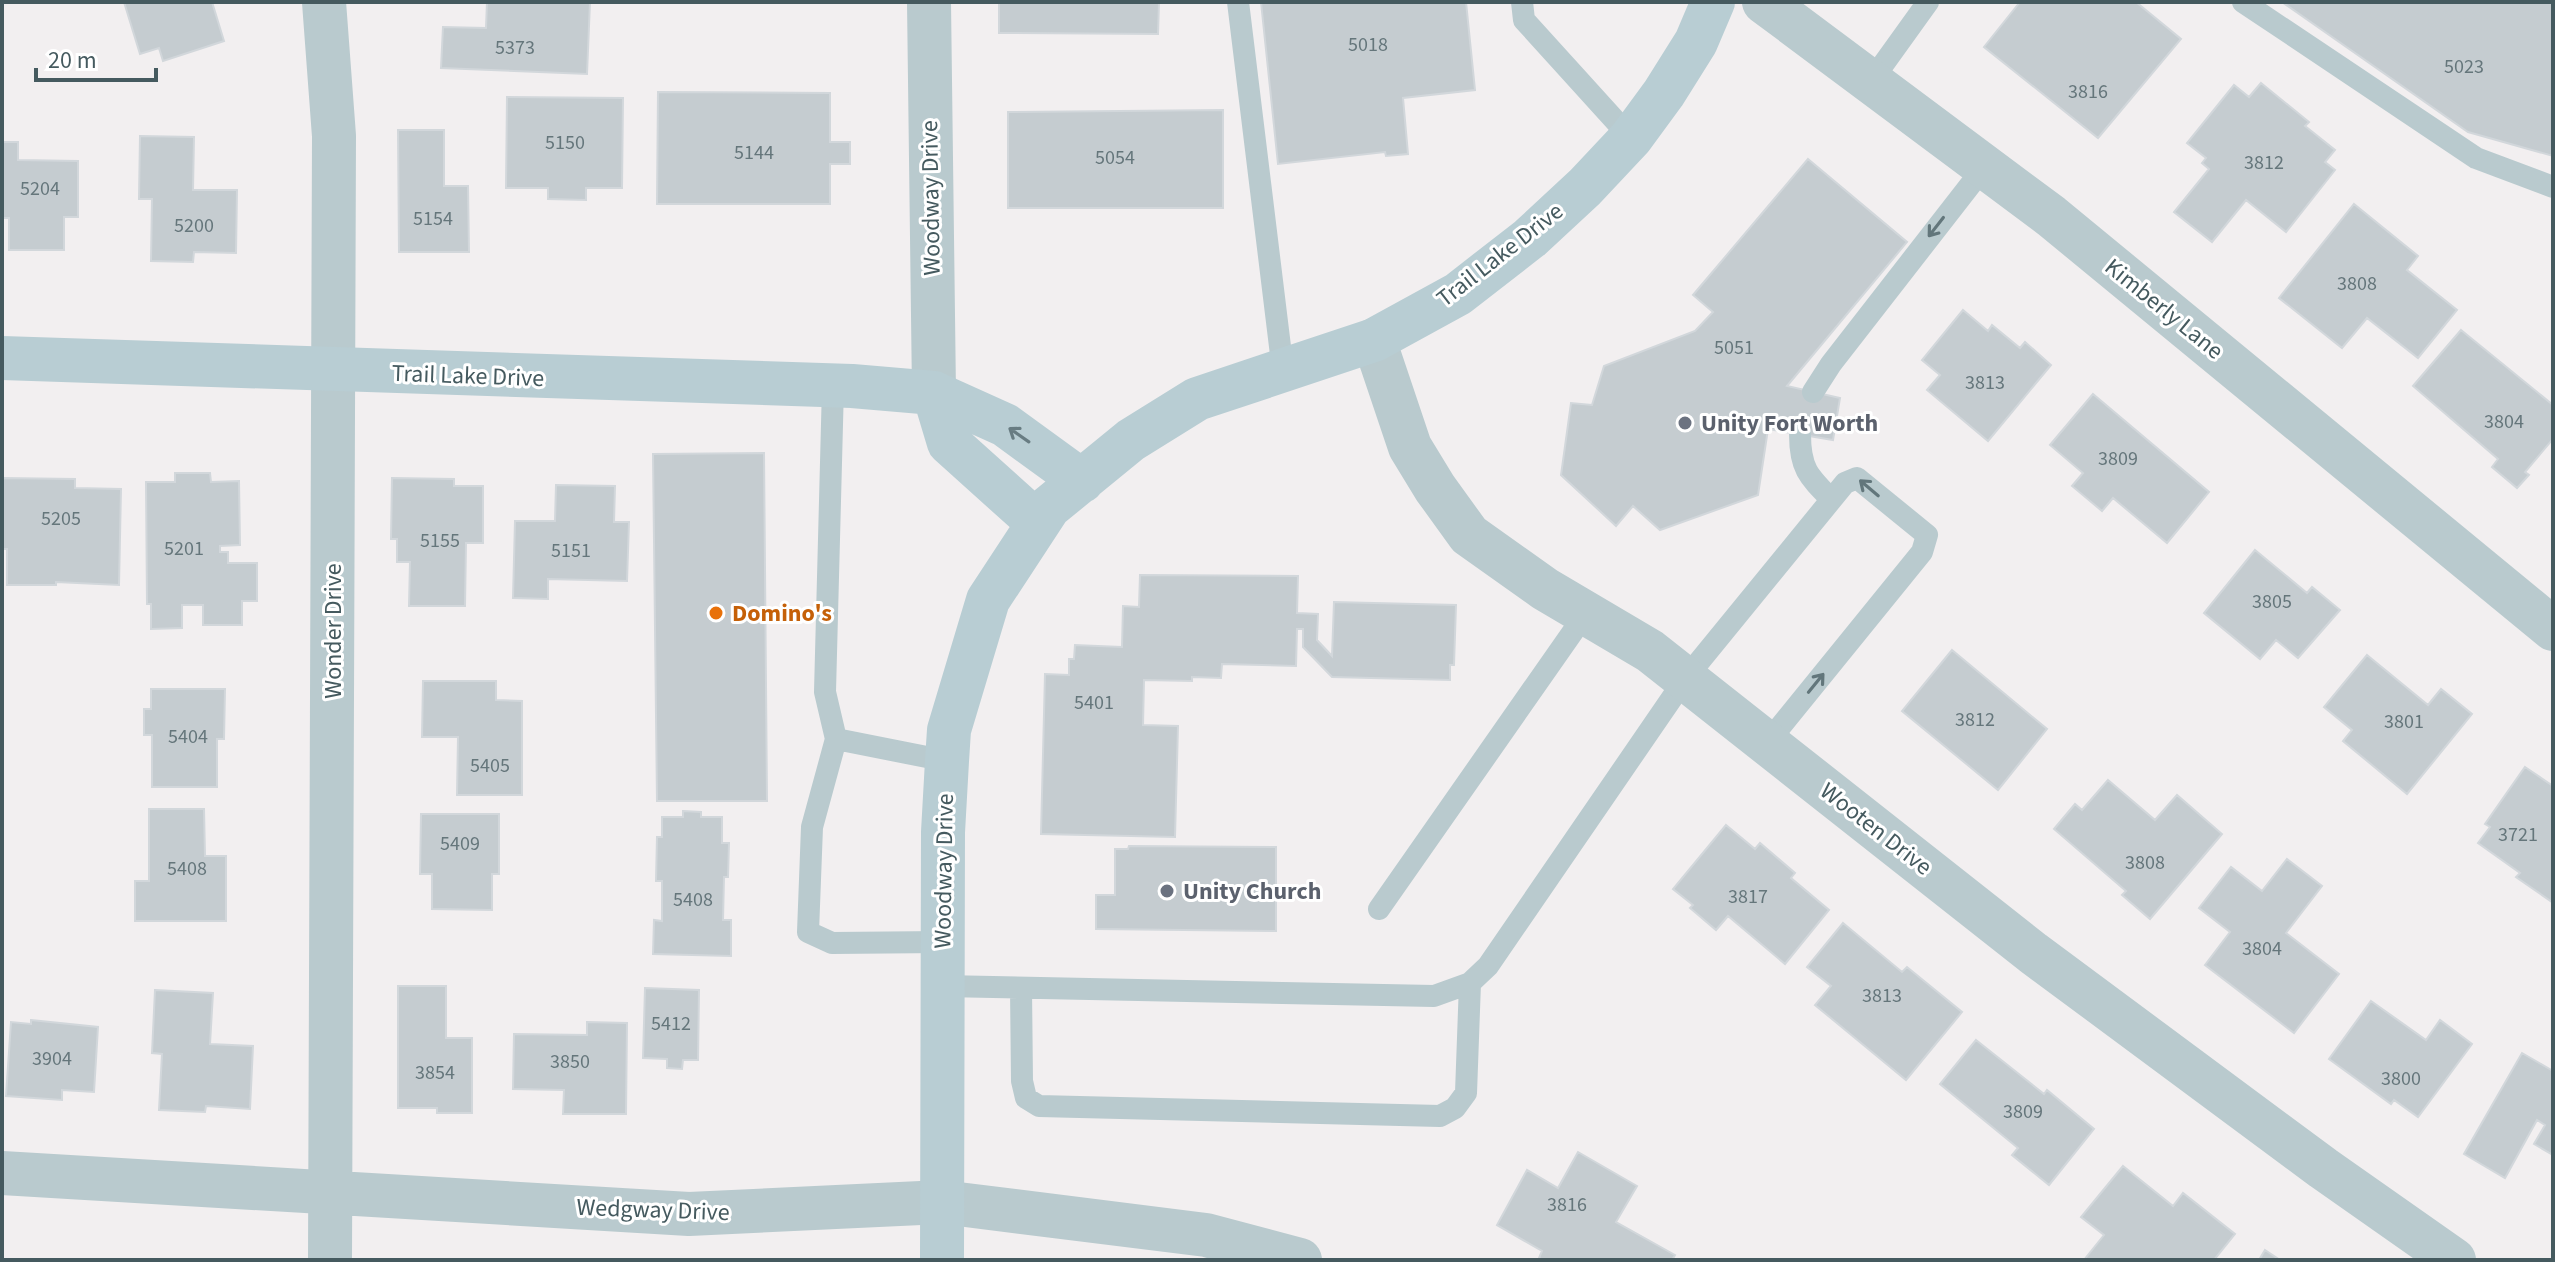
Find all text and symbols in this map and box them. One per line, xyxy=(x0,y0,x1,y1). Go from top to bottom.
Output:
house number: 5018 xyxy=(1348,31,1388,59)
scale bar xyxy=(36,32,156,82)
house number: 5373 xyxy=(495,34,535,62)
text: 20 m xyxy=(48,43,97,78)
house number: 5023 xyxy=(2444,53,2484,81)
house number: 3816 xyxy=(2068,78,2108,106)
street label: Woodway Drive xyxy=(912,120,950,276)
house number: 5150 xyxy=(545,129,585,157)
house number: 5144 xyxy=(734,139,774,167)
house number: 5054 xyxy=(1095,144,1135,172)
house number: 3812 xyxy=(2244,149,2284,177)
house number: 5204 xyxy=(20,175,60,203)
street label: Trail Lake Drive xyxy=(1429,194,1571,316)
house number: 5154 xyxy=(413,205,453,233)
house number: 5200 xyxy=(174,212,214,240)
one-way arrow xyxy=(1928,216,1945,237)
street label: Kimberly Lane xyxy=(2097,250,2231,368)
house number: 3808 xyxy=(2337,270,2377,298)
house number: 5051 xyxy=(1714,334,1754,362)
street label: Trail Lake Drive xyxy=(391,356,545,396)
house number: 3813 xyxy=(1965,369,2005,397)
place label: Unity Fort Worth xyxy=(1701,406,1878,441)
house number: 3804 xyxy=(2484,408,2524,436)
marker: Unity Fort Worth xyxy=(1676,414,1694,432)
one-way arrow xyxy=(1009,426,1031,443)
house number: 3809 xyxy=(2098,445,2138,473)
one-way arrow xyxy=(1860,479,1880,497)
house number: 5205 xyxy=(41,505,81,533)
house number: 5155 xyxy=(420,527,460,555)
house number: 5201 xyxy=(164,535,204,563)
house number: 5151 xyxy=(551,537,591,565)
street label: Wonder Drive xyxy=(316,563,351,699)
house number: 3805 xyxy=(2252,588,2292,616)
place label: Domino's xyxy=(732,596,832,631)
marker: Domino's xyxy=(707,604,725,622)
one-way arrow xyxy=(1807,673,1825,694)
house number: 5401 xyxy=(1074,689,1114,717)
house number: 3812 xyxy=(1955,706,1995,734)
house number: 3801 xyxy=(2384,708,2424,736)
house number: 5404 xyxy=(168,723,208,751)
house number: 5405 xyxy=(470,752,510,780)
street label: Wooten Drive xyxy=(1812,774,1940,884)
street label: Woodway Drive xyxy=(925,793,963,949)
house number: 3721 xyxy=(2498,821,2538,849)
house number: 5409 xyxy=(440,830,480,858)
house number: 3808 xyxy=(2125,849,2165,877)
house number: 5408 xyxy=(167,855,207,883)
place label: Unity Church xyxy=(1183,874,1321,909)
marker: Unity Church xyxy=(1158,882,1176,900)
house number: 3817 xyxy=(1728,883,1768,911)
house number: 5408 xyxy=(673,886,713,914)
house number: 3804 xyxy=(2242,935,2282,963)
house number: 3813 xyxy=(1862,982,1902,1010)
house number: 5412 xyxy=(651,1010,691,1038)
house number: 3904 xyxy=(32,1045,72,1073)
house number: 3850 xyxy=(550,1048,590,1076)
house number: 3854 xyxy=(415,1059,455,1087)
house number: 3800 xyxy=(2381,1065,2421,1093)
house number: 3809 xyxy=(2003,1098,2043,1126)
street label: Wedgway Drive xyxy=(576,1190,730,1230)
house number: 3816 xyxy=(1547,1191,1587,1219)

